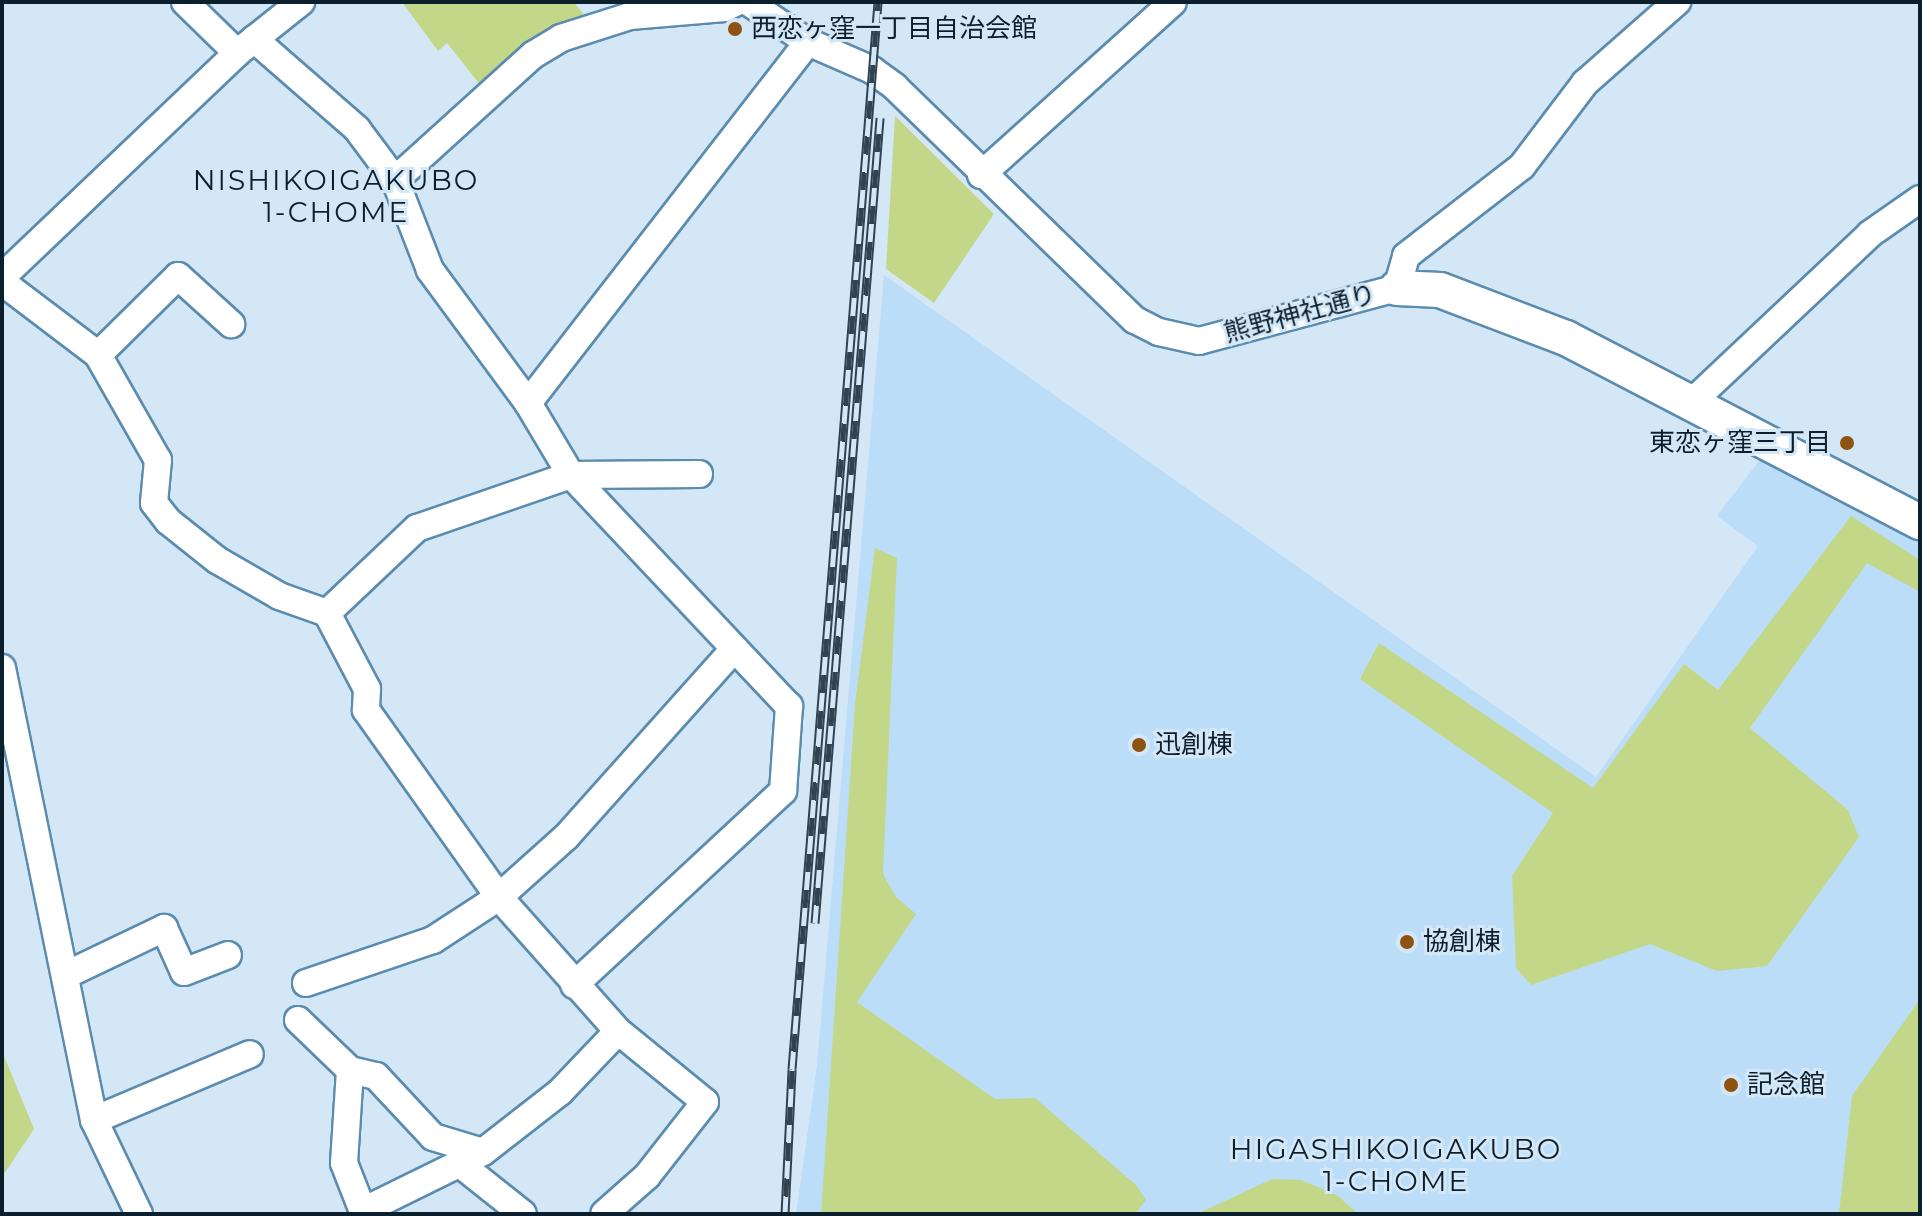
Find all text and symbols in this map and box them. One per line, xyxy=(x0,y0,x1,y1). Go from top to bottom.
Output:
place label: 西恋ヶ窪一丁目自治会館 xyxy=(751,13,1037,45)
marker: 西恋ヶ窪一丁目自治会館 xyxy=(726,20,744,38)
district label: NISHIKOIGAKUBO 1-CHOME xyxy=(193,163,479,229)
street label: 熊野神社通り xyxy=(1221,279,1379,349)
place label: 東恋ヶ窪三丁目 xyxy=(1649,427,1831,459)
marker: 東恋ヶ窪三丁目 xyxy=(1838,434,1856,452)
place label: 迅創棟 xyxy=(1155,729,1233,761)
marker: 迅創棟 xyxy=(1130,736,1148,754)
place label: 協創棟 xyxy=(1423,926,1501,958)
marker: 協創棟 xyxy=(1398,933,1416,951)
place label: 記念館 xyxy=(1747,1069,1825,1101)
marker: 記念館 xyxy=(1722,1076,1740,1094)
district label: HIGASHIKOIGAKUBO 1-CHOME xyxy=(1230,1132,1562,1198)

